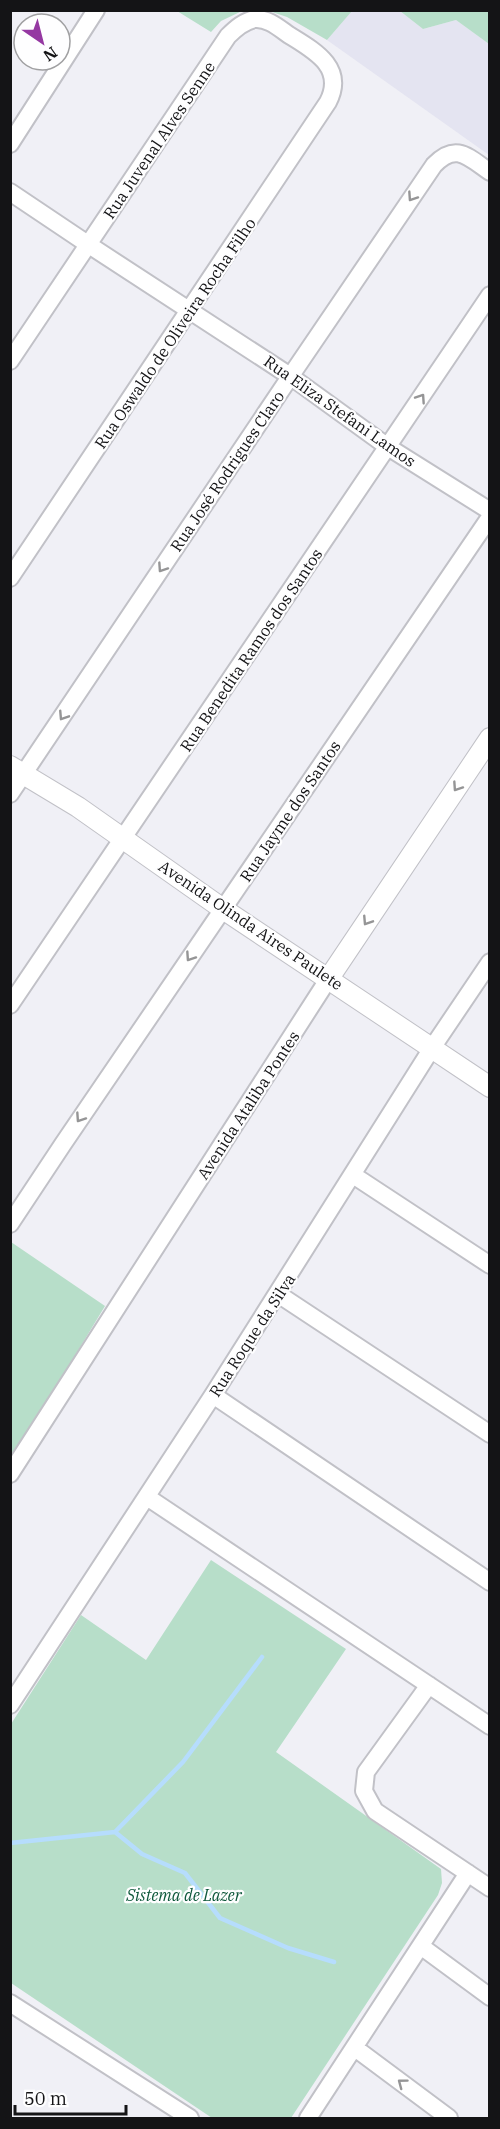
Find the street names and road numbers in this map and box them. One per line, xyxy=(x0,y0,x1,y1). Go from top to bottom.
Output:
street label: Rua Juvenal Alves Senne xyxy=(99,57,219,223)
street label: Rua Oswaldo de Oliveira Rocha Filho xyxy=(90,214,260,452)
street label: Rua Eliza Stefani Lamos xyxy=(260,351,420,471)
street label: Rua José Rodrigues Claro xyxy=(166,387,288,555)
street label: Rua Benedita Ramos dos Santos xyxy=(175,545,327,755)
street label: Rua Jayme dos Santos xyxy=(235,737,345,885)
street label: Avenida Olinda Aires Paulete xyxy=(155,856,347,994)
street label: Avenida Ataliba Pontes xyxy=(192,1027,304,1183)
street label: Rua Roque da Silva xyxy=(205,1269,299,1400)

